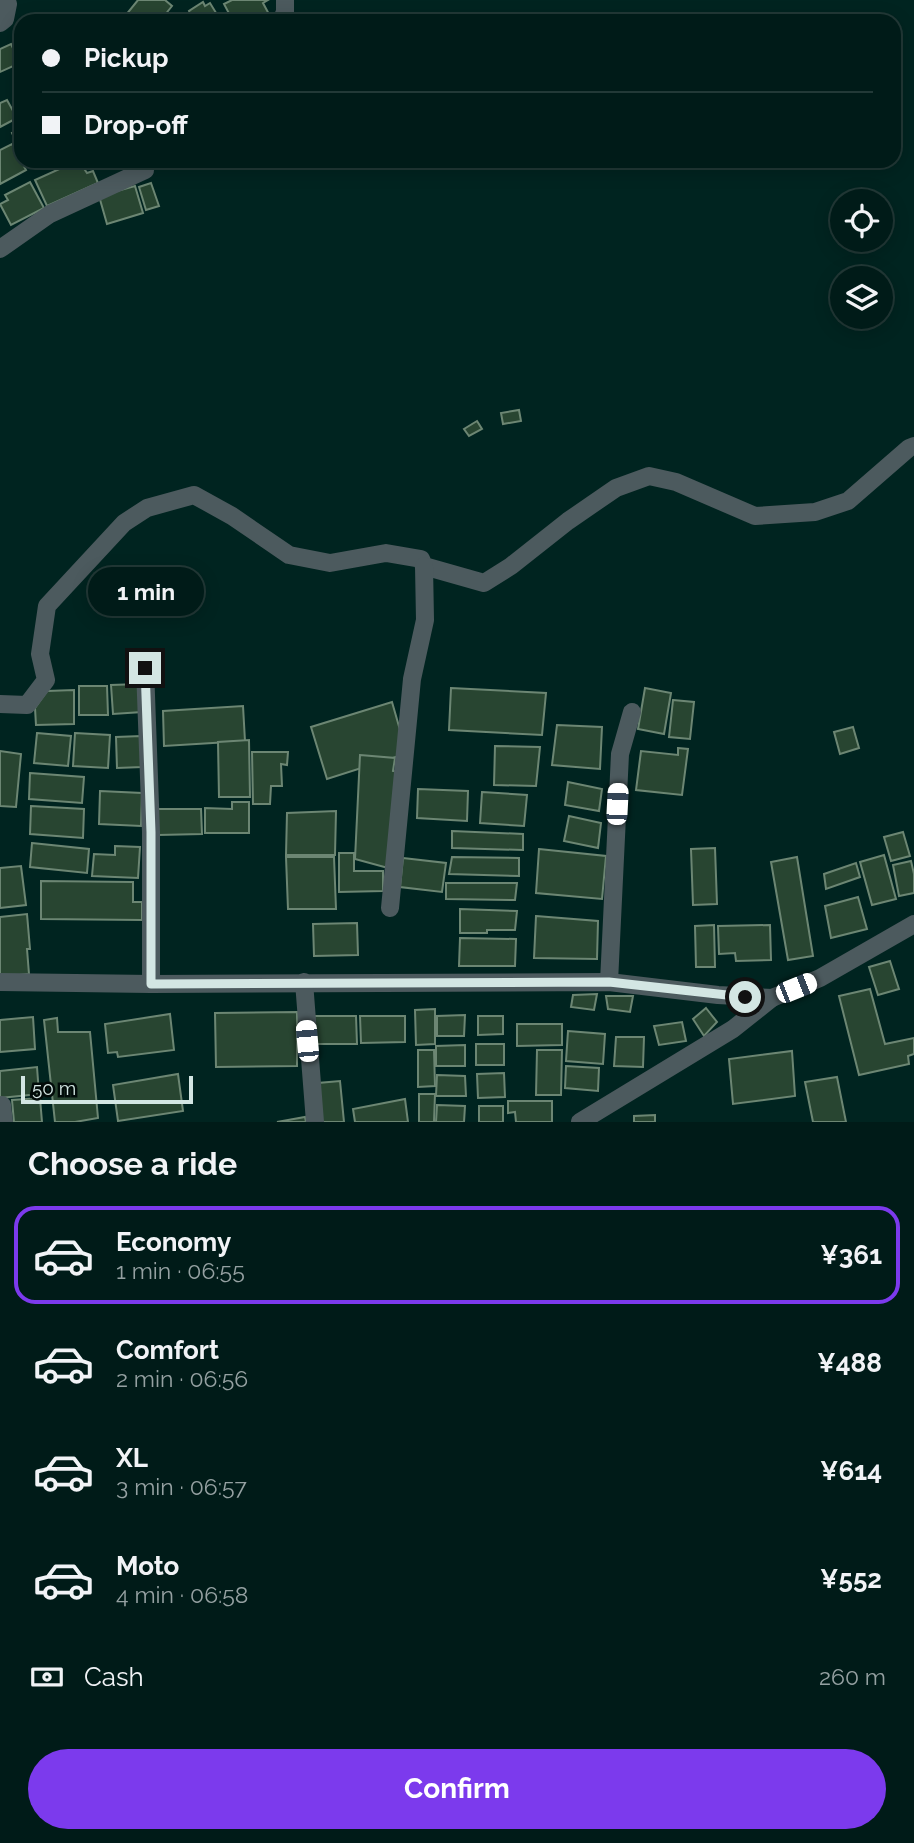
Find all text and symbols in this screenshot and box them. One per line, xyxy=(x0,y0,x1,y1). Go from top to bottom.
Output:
text: Pickup xyxy=(84,43,169,73)
text: Drop-off xyxy=(84,110,188,140)
map controls xyxy=(830,189,893,329)
button: locate xyxy=(830,189,893,252)
button: layers xyxy=(830,266,893,329)
callout: 1 min xyxy=(87,566,203,616)
text: 1 min xyxy=(117,578,175,605)
route end xyxy=(129,652,161,684)
car xyxy=(606,782,629,826)
car xyxy=(773,970,820,1006)
route start xyxy=(729,981,761,1013)
car xyxy=(295,1019,320,1063)
scale bar xyxy=(21,1073,192,1105)
text: 50 m xyxy=(32,1077,76,1099)
text: Choose a ride xyxy=(28,1145,237,1182)
icon: car xyxy=(32,1224,95,1287)
text: Economy xyxy=(116,1227,231,1257)
text: ¥361 xyxy=(820,1240,882,1270)
text: 1 min · 06:55 xyxy=(116,1257,245,1284)
icon: car xyxy=(32,1332,95,1395)
text: Comfort xyxy=(116,1335,219,1365)
text: ¥488 xyxy=(817,1348,882,1378)
text: 2 min · 06:56 xyxy=(116,1365,248,1392)
icon: car xyxy=(32,1440,95,1503)
text: XL xyxy=(116,1443,148,1473)
text: ¥614 xyxy=(820,1456,882,1486)
text: 3 min · 06:57 xyxy=(116,1473,247,1500)
icon: car xyxy=(32,1548,95,1611)
text: Moto xyxy=(116,1551,179,1581)
text: ¥552 xyxy=(820,1564,882,1594)
text: 4 min · 06:58 xyxy=(116,1581,249,1608)
icon: cash xyxy=(28,1658,66,1696)
text: Cash xyxy=(84,1662,144,1692)
text: 260 m xyxy=(819,1663,886,1690)
button: Confirm xyxy=(28,1749,886,1829)

